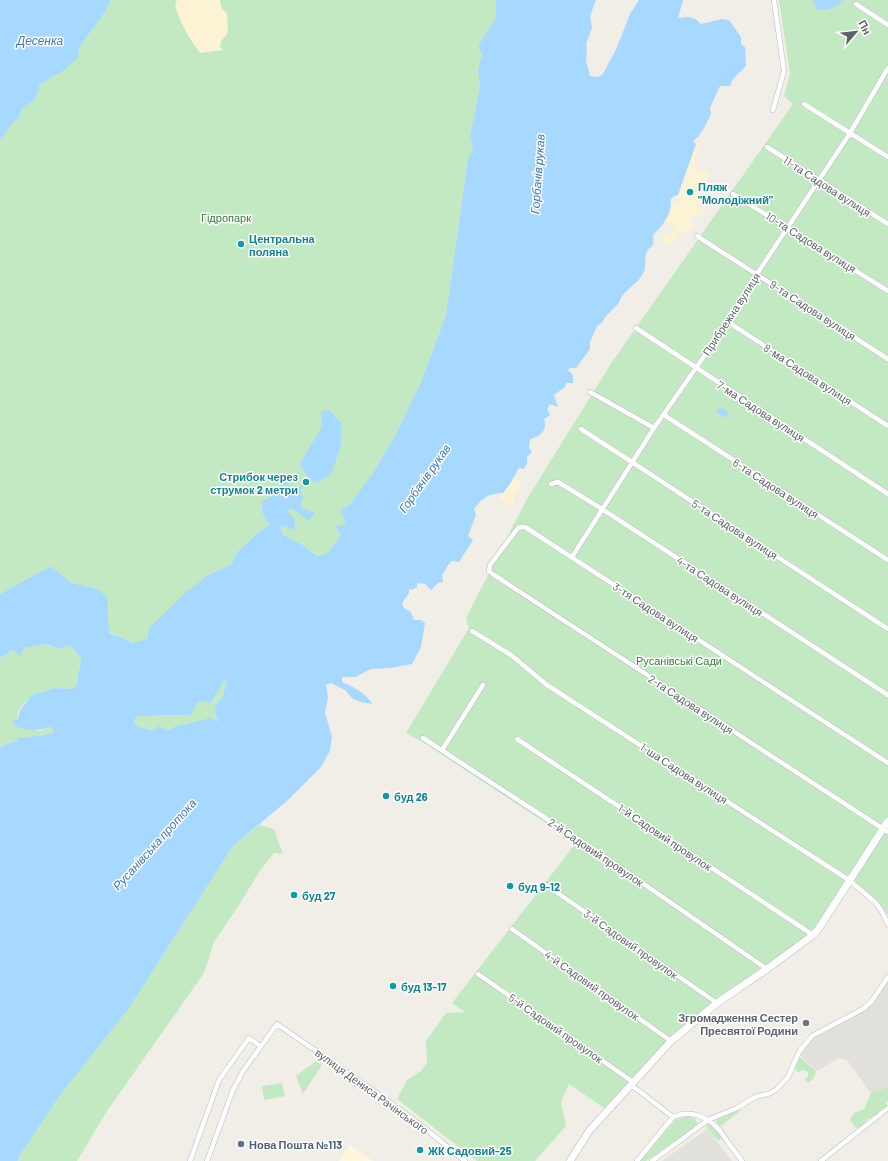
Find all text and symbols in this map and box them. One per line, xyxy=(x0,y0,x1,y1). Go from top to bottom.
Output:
north arrow xyxy=(836,12,876,52)
text: Пн xyxy=(856,18,874,37)
water label: Десенка xyxy=(15,33,64,48)
water label: Горбачів рукав xyxy=(527,134,548,215)
street label: 11-та Садова вулиця xyxy=(781,153,873,219)
place label: Пляж "Молодіжний" xyxy=(698,180,773,206)
marker: Пляж "Молодіжний" xyxy=(685,187,695,197)
street label: 10-та Садова вулиця xyxy=(763,209,859,275)
park label: Гідропарк xyxy=(201,211,251,224)
place label: Центральна поляна xyxy=(249,232,316,258)
marker: Центральна поляна xyxy=(236,239,246,249)
street label: Прибрежна вулиця xyxy=(699,270,763,358)
street label: 9-та Садова вулиця xyxy=(768,277,858,343)
street label: 8-ма Садова вулиця xyxy=(762,341,855,407)
street label: 7-ма Садова вулиця xyxy=(715,378,807,444)
water label: Горбачів рукав xyxy=(395,441,454,515)
street label: 6-та Садова вулиця xyxy=(731,455,821,521)
place label: Стрибок через струмок 2 метри xyxy=(210,470,299,496)
marker: Стрибок через струмок 2 метри xyxy=(301,477,311,487)
street label: 5-та Садова вулиця xyxy=(690,496,780,562)
street label: 4-та Садова вулиця xyxy=(674,553,766,619)
street label: 3-тя Садова вулиця xyxy=(611,579,701,645)
park label: Русанівські Сади xyxy=(636,654,722,667)
street label: 2-га Садова вулиця xyxy=(646,672,736,736)
street label: 1-ша Садова вулиця xyxy=(638,740,730,806)
place label: буд 26 xyxy=(394,790,428,803)
marker: буд 26 xyxy=(381,791,391,801)
water label: Русанівська протока xyxy=(109,795,200,893)
street label: 1-й Садовий провулок xyxy=(616,801,714,873)
street label: 2-й Садовий провулок xyxy=(546,815,646,889)
place label: буд 9-12 xyxy=(518,880,560,893)
marker: буд 9-12 xyxy=(505,881,515,891)
place label: буд 27 xyxy=(302,889,336,902)
marker: буд 27 xyxy=(289,890,299,900)
street label: 3-й Садовий провулок xyxy=(581,907,681,982)
street label: 4-й Садовий провулок xyxy=(542,947,642,1023)
place label: буд 13-17 xyxy=(401,980,447,993)
marker: буд 13-17 xyxy=(388,981,398,991)
street label: 5-й Садовий провулок xyxy=(506,991,606,1066)
place label: Згромадження Сестер Пресвятої Родини xyxy=(678,1011,798,1037)
marker: Згромадження Сестер Пресвятої Родини xyxy=(801,1018,811,1028)
street label: вулиця Дениса Рачінського xyxy=(313,1046,431,1136)
place label: Нова Пошта №113 xyxy=(249,1138,342,1151)
marker: Нова Пошта №113 xyxy=(236,1139,246,1149)
place label: ЖК Садовий-25 xyxy=(427,1144,512,1157)
marker: ЖК Садовий-25 xyxy=(415,1145,425,1155)

